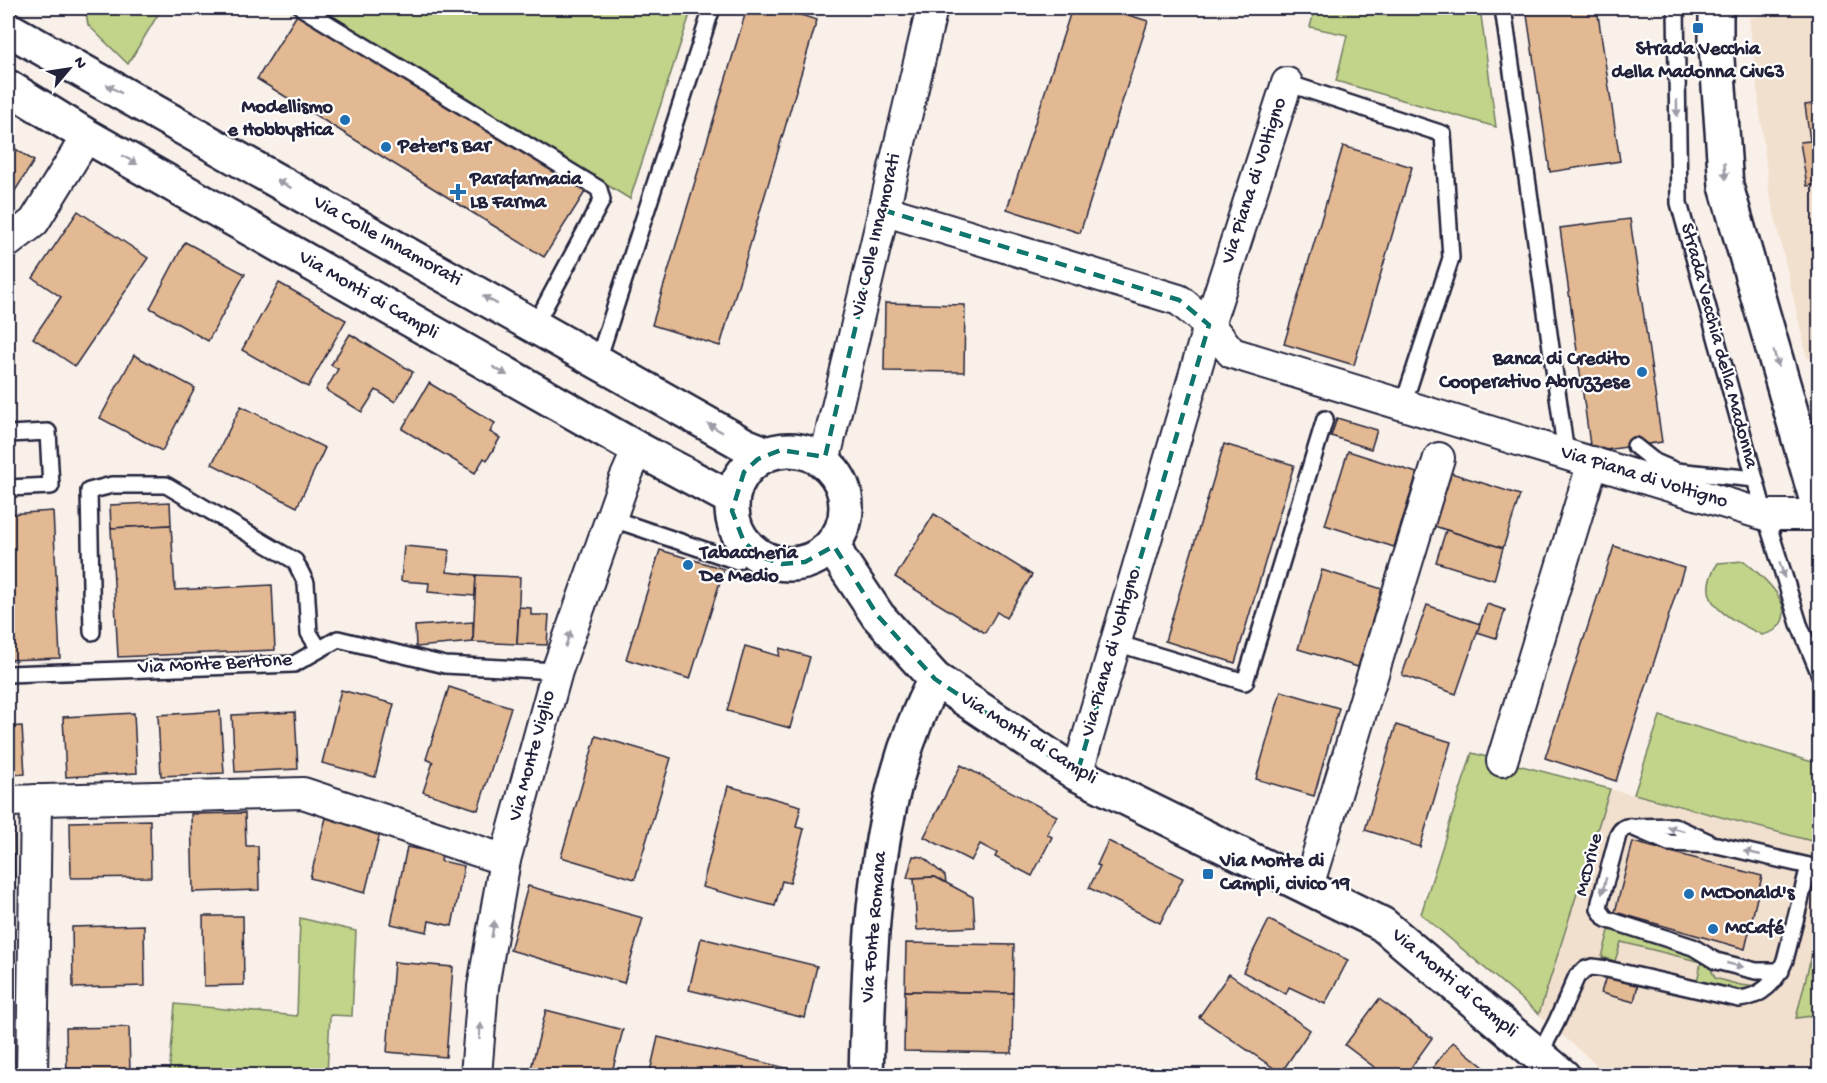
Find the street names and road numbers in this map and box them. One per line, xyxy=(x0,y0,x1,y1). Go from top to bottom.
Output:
street label: Via Piana di Voltigno xyxy=(1217,95,1293,268)
street label: Via Colle Innamorati xyxy=(847,151,907,320)
street label: Via Colle Innamorati xyxy=(308,191,465,292)
street label: Strada Vecchia della Madonna xyxy=(1674,221,1762,472)
street label: Via Monti di Campli xyxy=(293,246,442,345)
street label: Via Piana di Voltigno xyxy=(1557,441,1730,514)
street label: Via Piana di Voltigno xyxy=(1077,566,1147,741)
street label: Via Monte Bertone xyxy=(136,649,293,681)
street label: Via Monti di Campli xyxy=(954,687,1101,791)
street label: Via Monte Viglio xyxy=(504,688,561,825)
street label: McDrive xyxy=(1571,830,1609,899)
street label: Via Fonte Romana xyxy=(857,850,893,1004)
street label: Via Monti di Campli xyxy=(1385,924,1522,1044)

